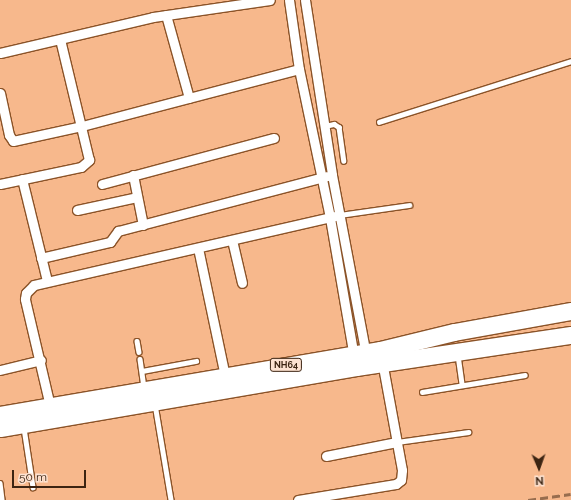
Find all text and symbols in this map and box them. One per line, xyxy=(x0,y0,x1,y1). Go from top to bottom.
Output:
road number: NH64 xyxy=(269,358,303,372)
north arrow xyxy=(519,448,559,488)
scale bar xyxy=(14,462,88,488)
text: 50 m xyxy=(19,470,47,484)
text: N xyxy=(535,474,544,487)

